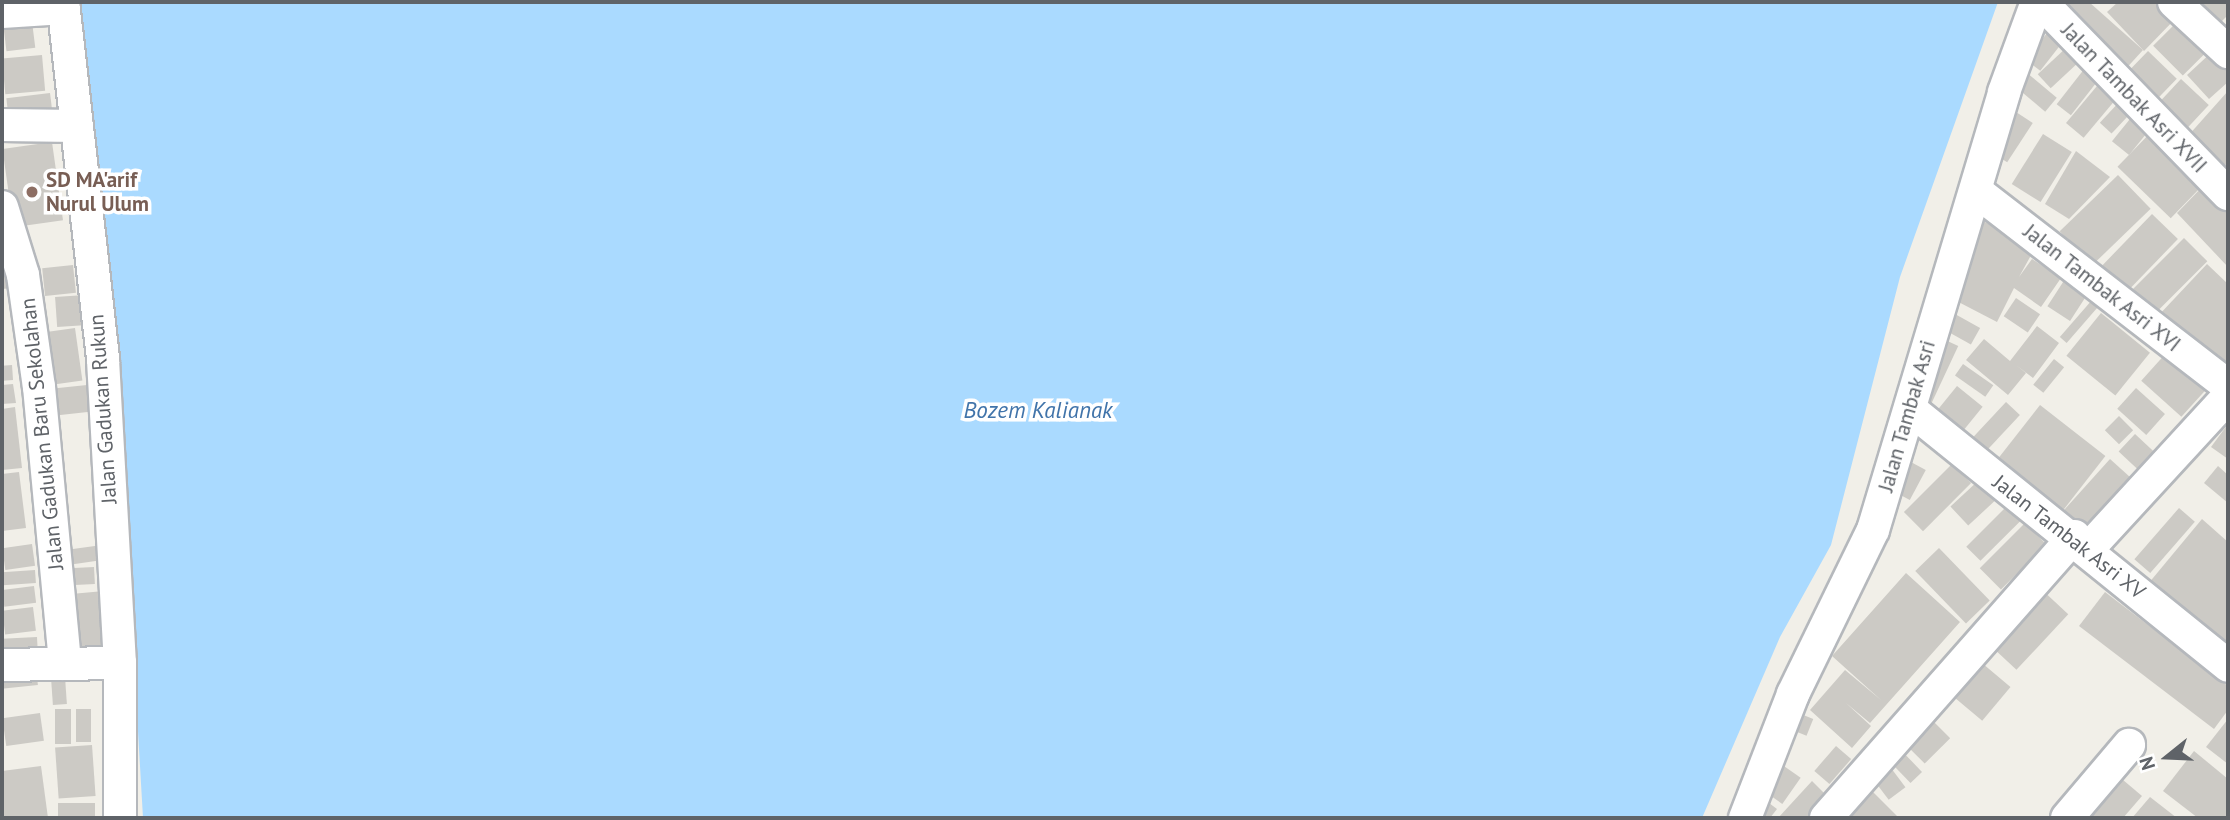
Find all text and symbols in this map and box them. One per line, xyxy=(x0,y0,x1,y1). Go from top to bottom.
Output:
street label: Jalan Tambak Asri XVII xyxy=(2055,17,2213,179)
place label: SD MA'arif Nurul Ulum xyxy=(46,167,149,217)
marker: SD MA'arif Nurul Ulum xyxy=(24,184,40,200)
street label: Jalan Tambak Asri XVI xyxy=(2017,218,2187,358)
street label: Jalan Gadukan Baru Sekolahan xyxy=(15,297,69,571)
street label: Jalan Gadukan Rukun xyxy=(84,313,122,505)
street label: Jalan Tambak Asri xyxy=(1873,336,1941,496)
water label: Bozem Kalianak xyxy=(964,396,1112,424)
street label: Jalan Tambak Asri XV xyxy=(1987,469,2151,605)
north arrow xyxy=(2132,722,2202,792)
text: N xyxy=(2134,754,2160,773)

